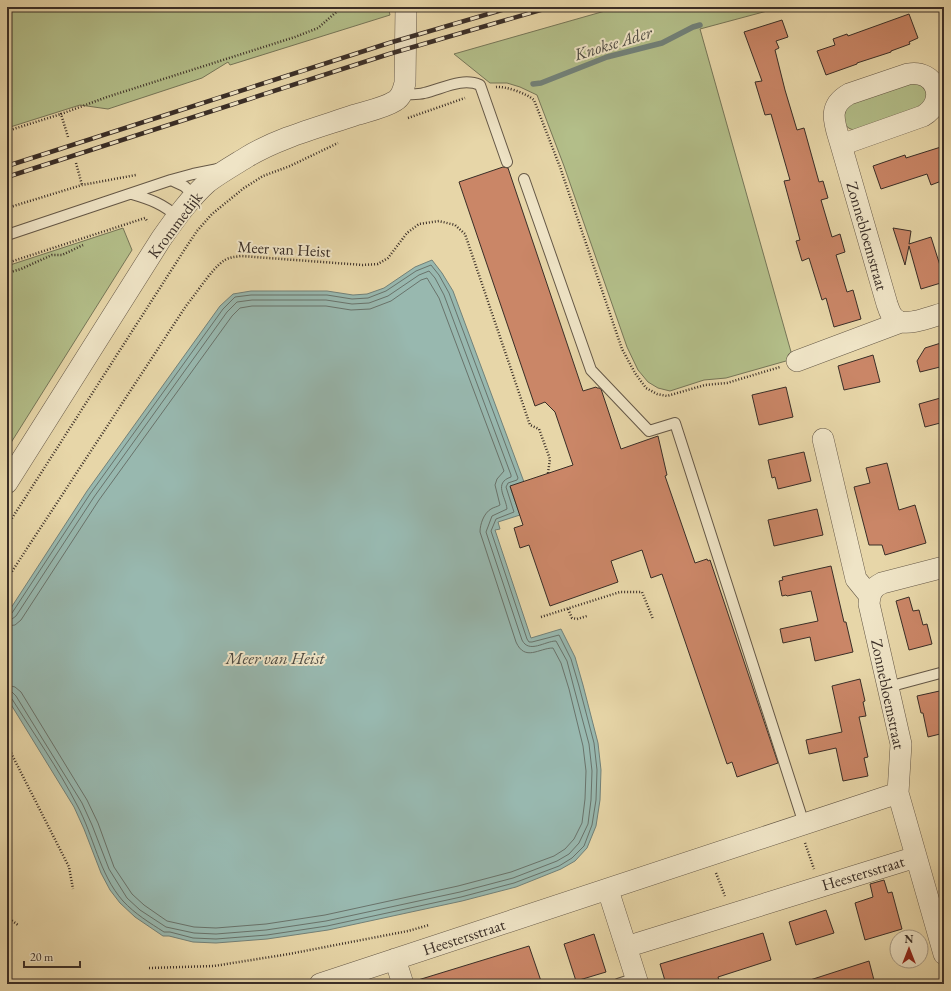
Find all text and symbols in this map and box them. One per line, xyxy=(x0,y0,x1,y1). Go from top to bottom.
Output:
water label: Knokse Ader xyxy=(570,20,656,66)
street label: Zonnebloemstraat xyxy=(841,179,893,293)
street label: Krommedijk xyxy=(143,187,207,263)
street label: Meer van Heist xyxy=(237,236,331,262)
street label: Zonnebloemstraat xyxy=(866,637,910,751)
water label: Meer van Heist xyxy=(225,647,325,669)
street label: Heestersstraat xyxy=(819,850,907,896)
street label: Heestersstraat xyxy=(420,914,508,960)
north arrow xyxy=(889,929,929,969)
text: N xyxy=(905,932,914,946)
scale bar xyxy=(24,943,80,969)
text: 20 m xyxy=(30,949,54,965)

